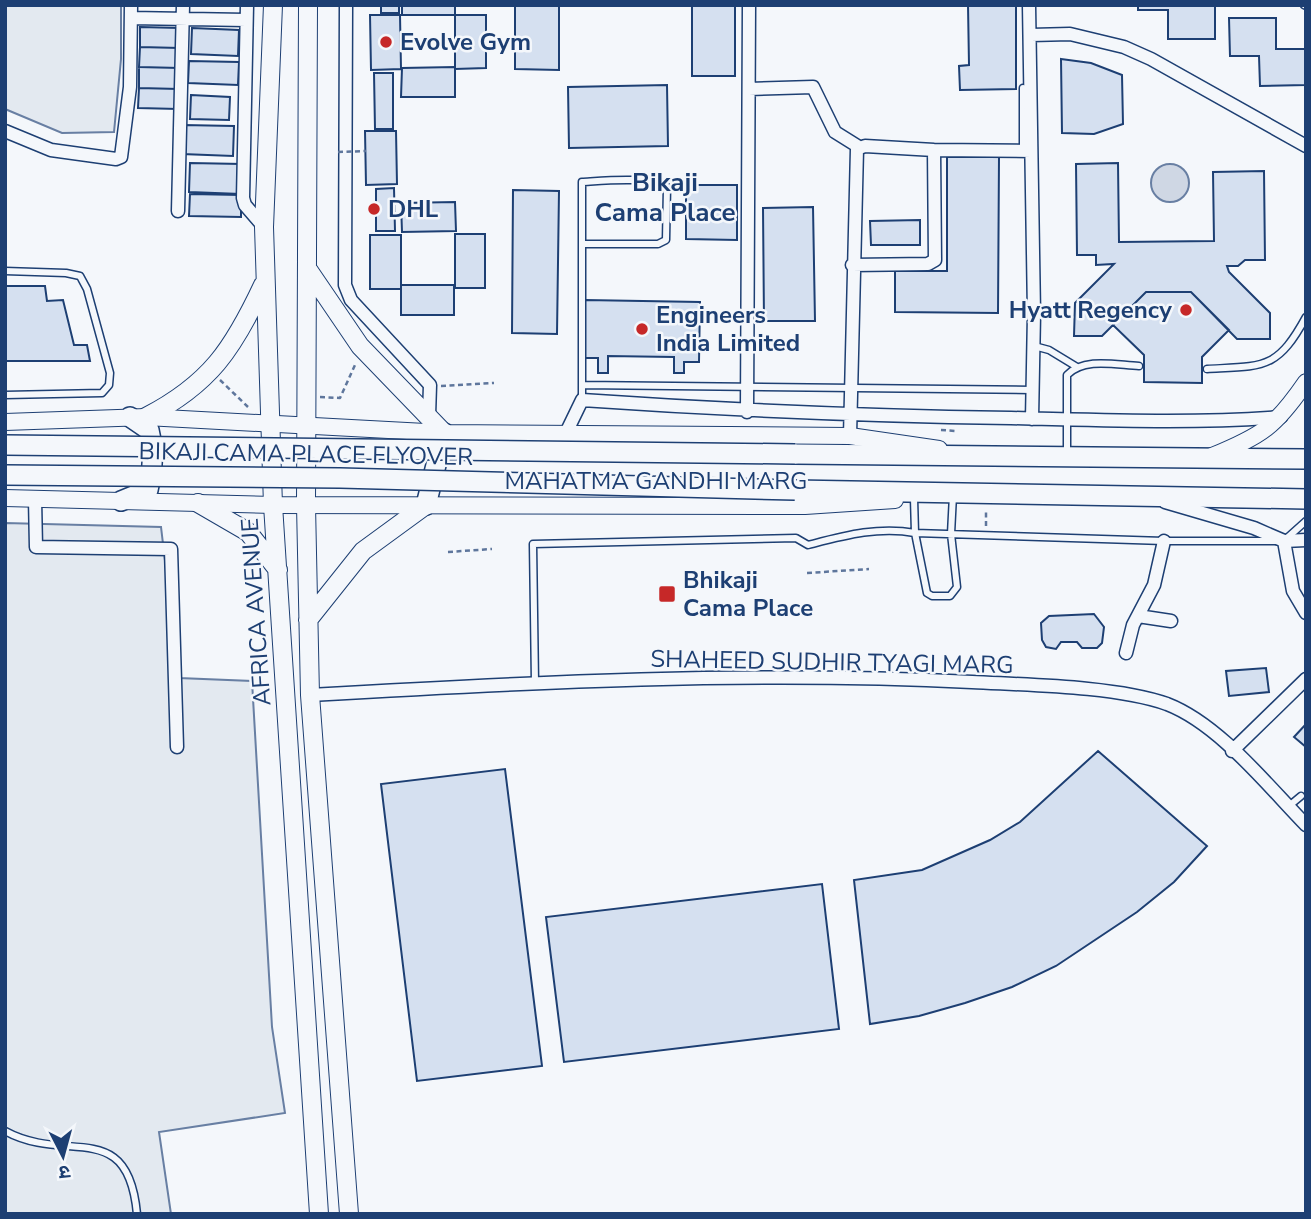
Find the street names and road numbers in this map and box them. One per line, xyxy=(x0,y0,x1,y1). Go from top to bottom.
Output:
street label: BIKAJI CAMA PLACE FLYOVER xyxy=(138,435,474,473)
street label: MAHATMA GANDHI MARG xyxy=(504,465,808,497)
street label: AFRICA AVENUE xyxy=(233,517,279,707)
street label: SHAHEED SUDHIR TYAGI MARG xyxy=(650,643,1014,681)

